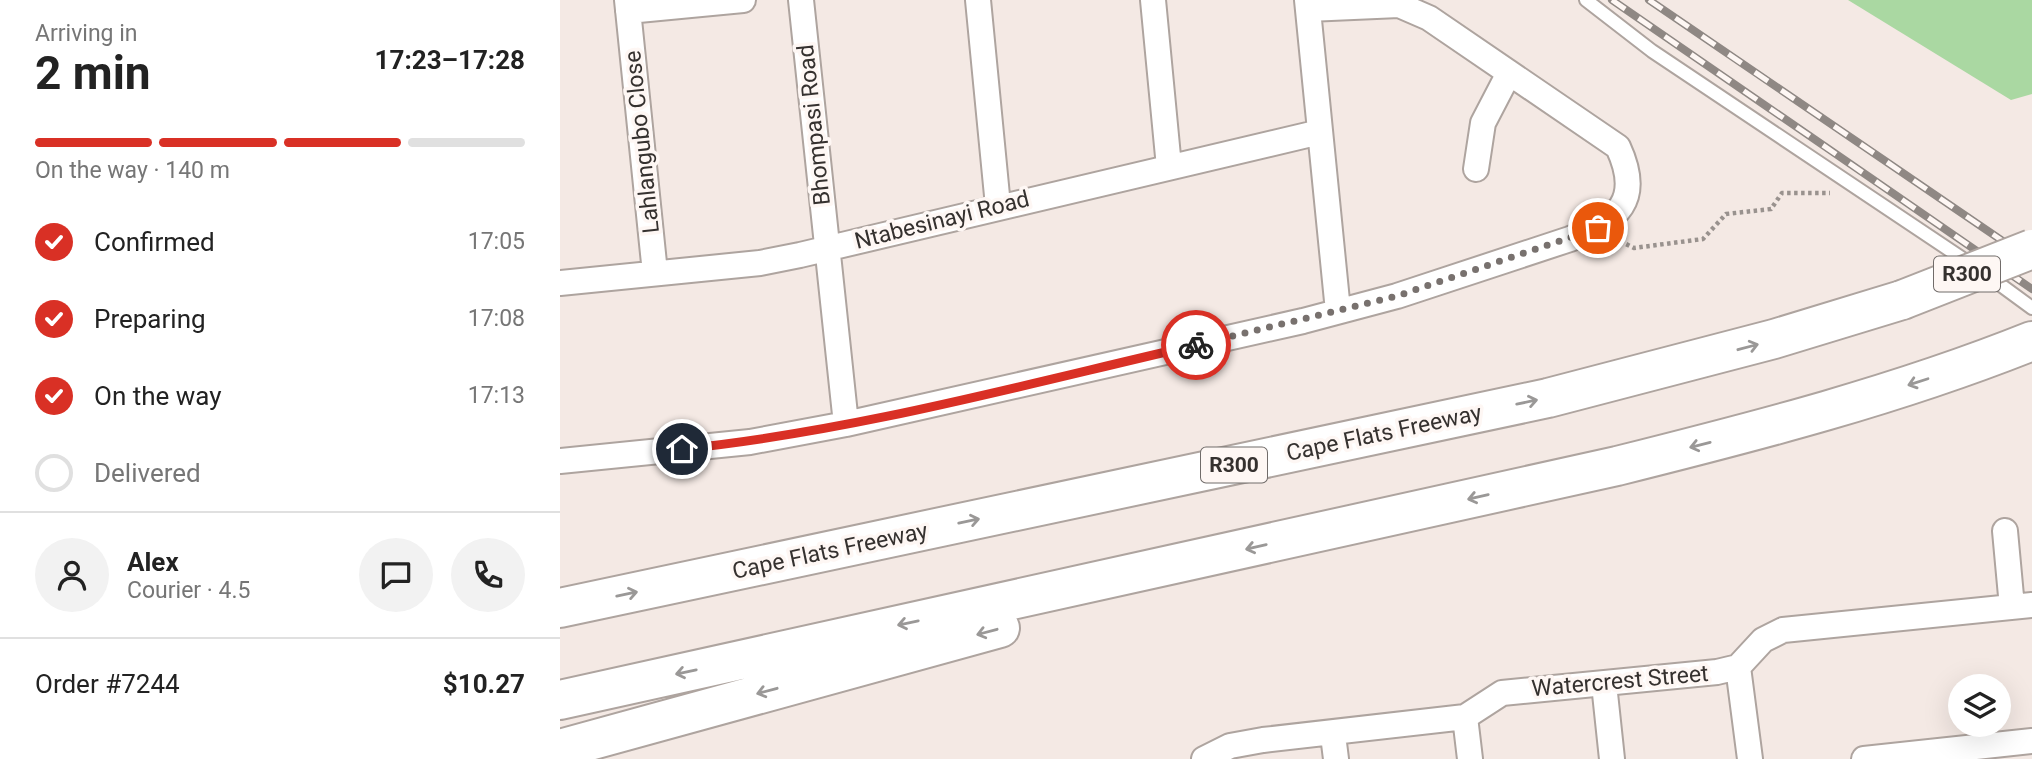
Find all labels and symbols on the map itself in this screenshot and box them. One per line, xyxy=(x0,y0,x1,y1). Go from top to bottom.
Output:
street label: Bhompasi Road xyxy=(792,43,836,207)
street label: Lahlangubo Close xyxy=(619,49,665,235)
street label: Ntabesinayi Road xyxy=(852,185,1032,255)
pin xyxy=(1568,198,1628,258)
road number: R300 xyxy=(1934,256,2000,292)
courier xyxy=(1161,310,1231,380)
one-way arrow xyxy=(1736,339,1758,352)
one-way arrow xyxy=(1907,376,1929,389)
one-way arrow xyxy=(1515,395,1538,409)
street label: Cape Flats Freeway xyxy=(1284,399,1484,467)
pin xyxy=(652,419,712,479)
one-way arrow xyxy=(1689,439,1712,452)
road number: R300 xyxy=(1201,448,1267,482)
one-way arrow xyxy=(1467,491,1490,505)
one-way arrow xyxy=(957,514,980,528)
street label: Cape Flats Freeway xyxy=(730,517,930,585)
one-way arrow xyxy=(1245,540,1268,554)
one-way arrow xyxy=(615,587,638,600)
one-way arrow xyxy=(897,617,920,631)
one-way arrow xyxy=(976,626,999,639)
street label: Watercrest Street xyxy=(1530,660,1710,702)
one-way arrow xyxy=(675,666,698,680)
one-way arrow xyxy=(756,685,779,698)

